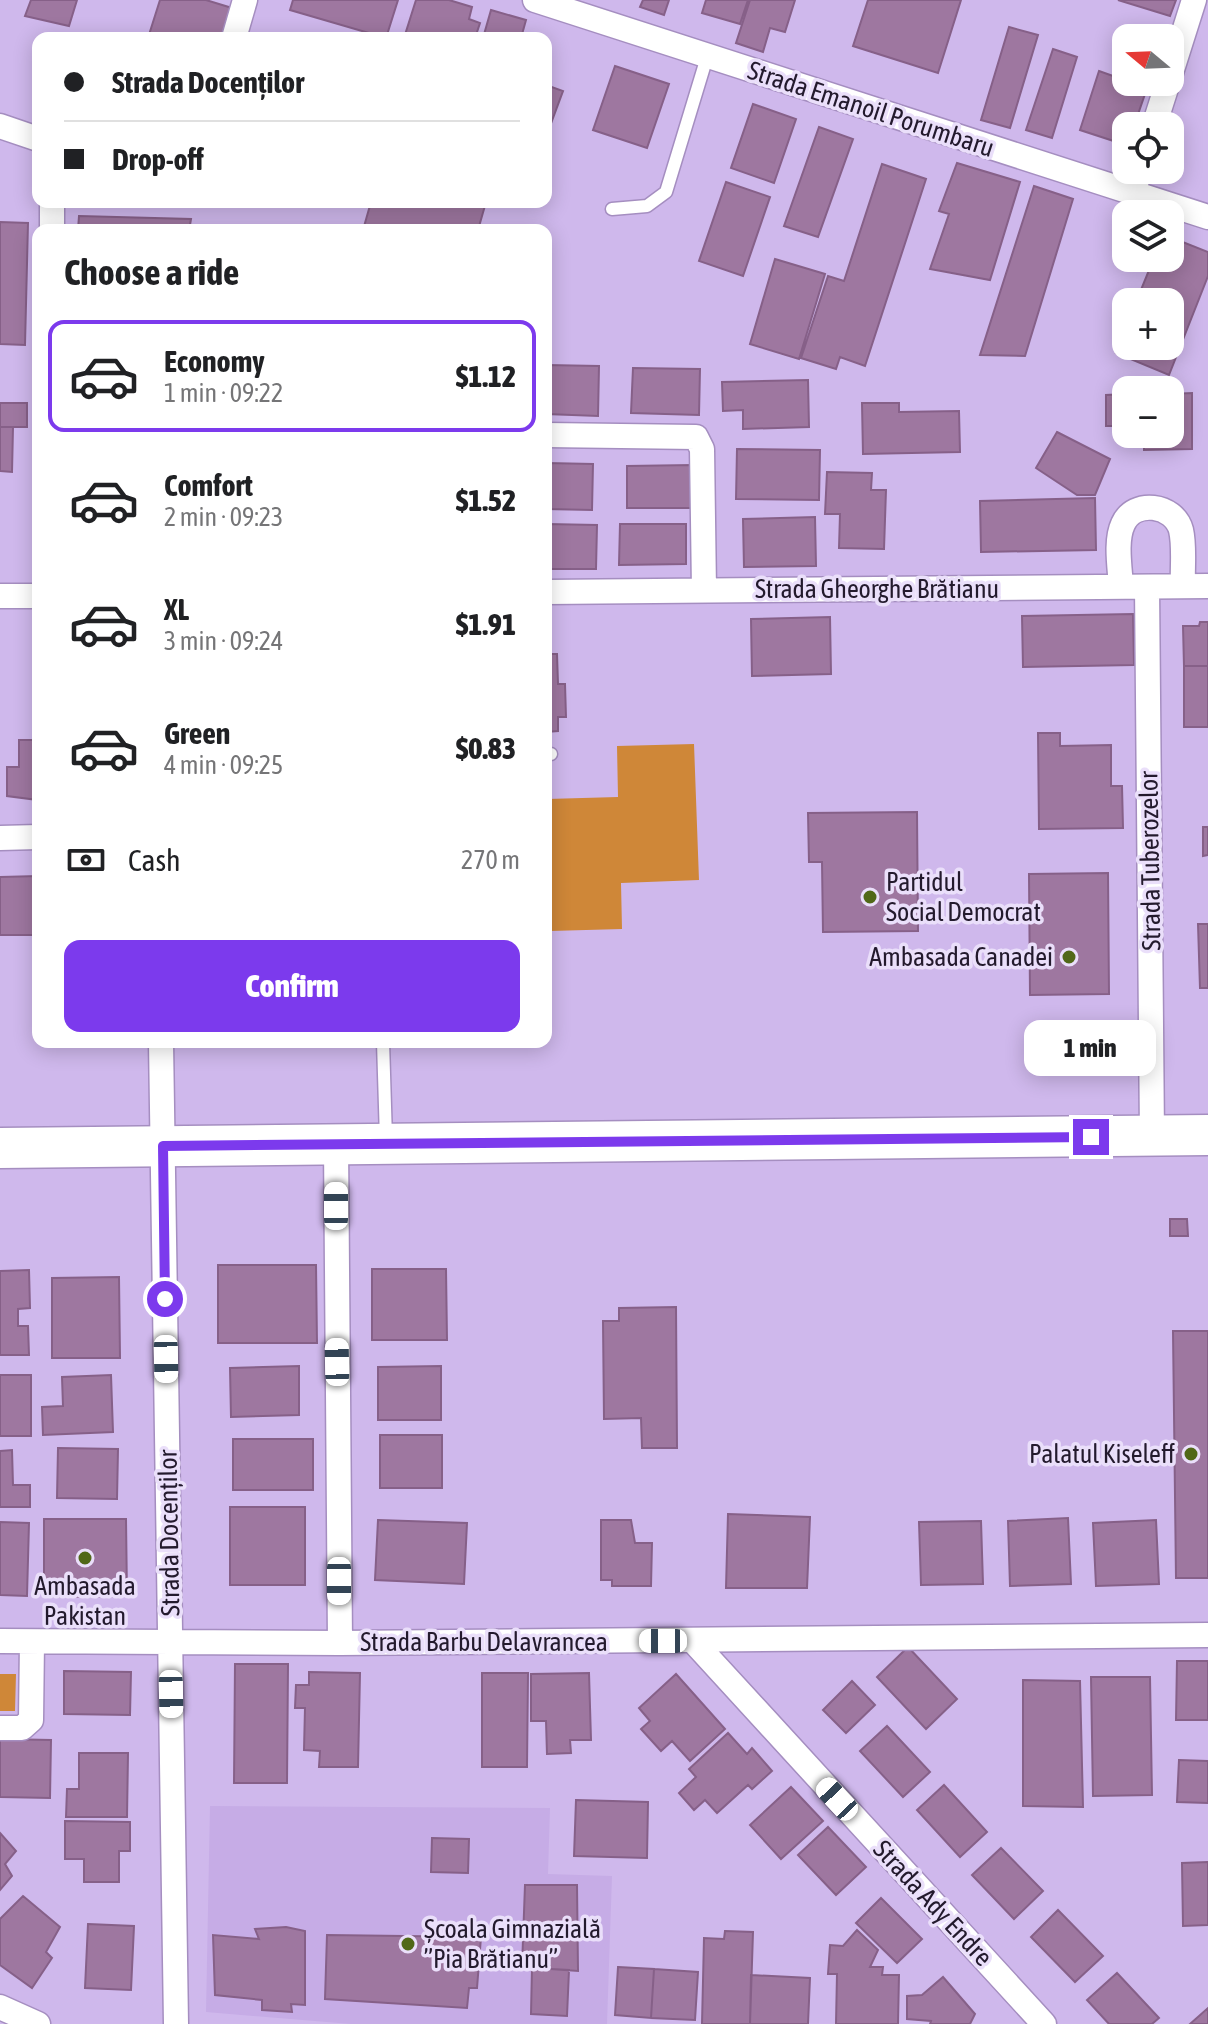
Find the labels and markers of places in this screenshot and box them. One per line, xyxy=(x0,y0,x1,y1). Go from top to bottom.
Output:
place label: Partidul Social Democrat xyxy=(886,867,1041,927)
marker: Partidul Social Democrat xyxy=(861,888,879,906)
place label: Ambasada Canadei xyxy=(869,942,1053,972)
marker: Ambasada Canadei xyxy=(1060,948,1078,966)
place label: Palatul Kiseleff xyxy=(1029,1439,1175,1469)
marker: Palatul Kiseleff xyxy=(1182,1445,1200,1463)
marker: Ambasada Pakistan xyxy=(76,1549,94,1567)
place label: Ambasada Pakistan xyxy=(34,1571,136,1631)
place label: Școala Gimnazială ”Pia Brătianu” xyxy=(424,1914,601,1974)
marker: Școala Gimnazială ”Pia Brătianu” xyxy=(399,1935,417,1953)

